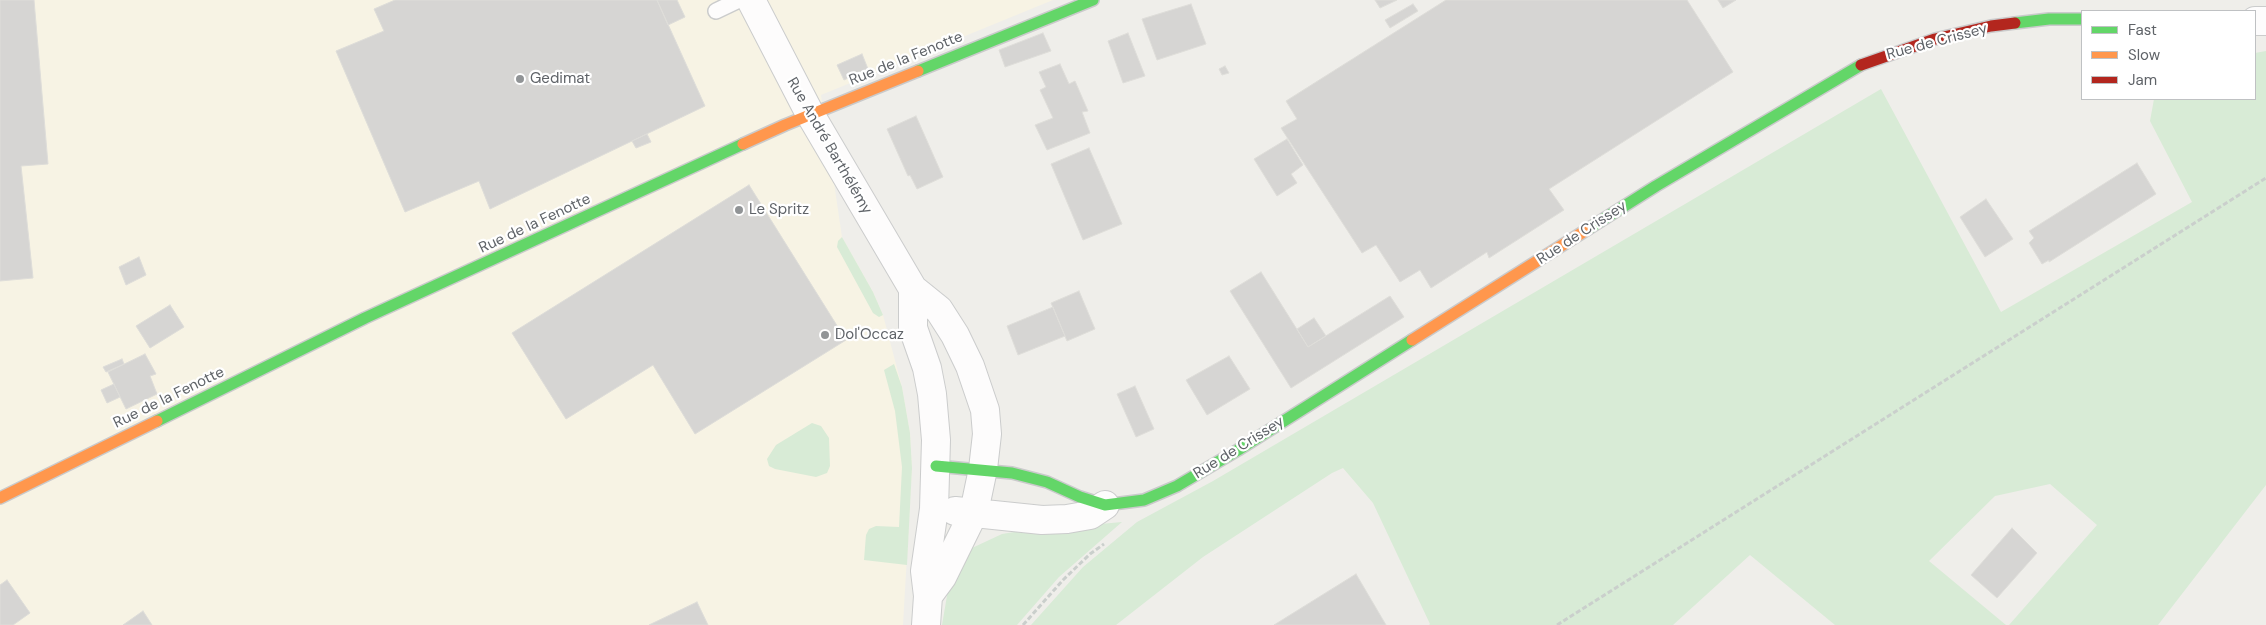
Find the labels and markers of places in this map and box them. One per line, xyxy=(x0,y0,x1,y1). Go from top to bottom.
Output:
place label: Gedimat xyxy=(530,70,590,88)
marker: Gedimat xyxy=(514,73,526,85)
place label: Le Spritz xyxy=(749,201,809,219)
marker: Le Spritz xyxy=(733,204,745,216)
place label: Dol'Occaz xyxy=(835,326,904,344)
marker: Dol'Occaz xyxy=(819,329,831,341)

